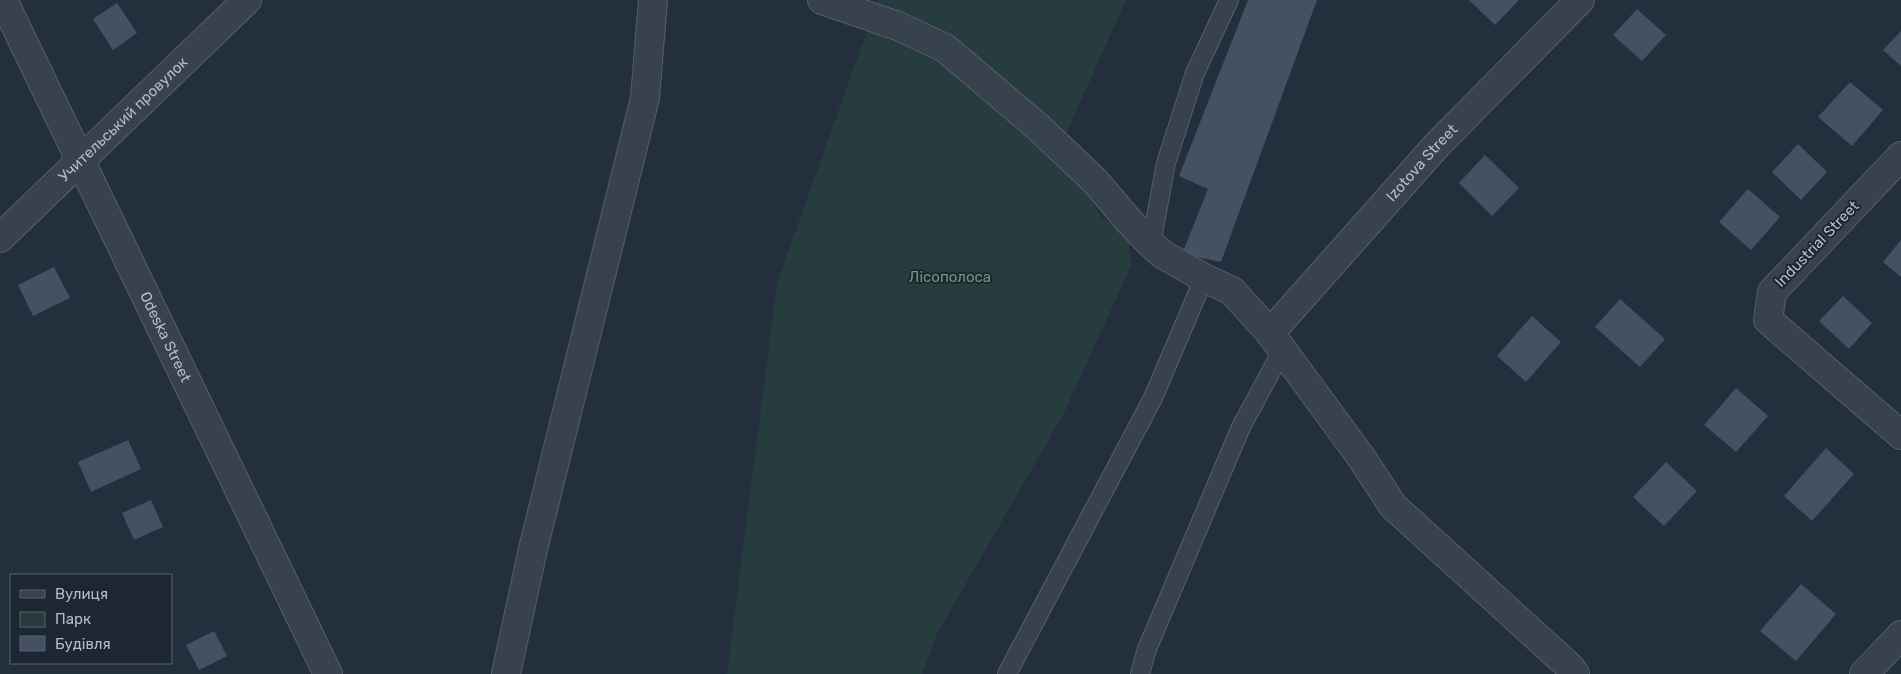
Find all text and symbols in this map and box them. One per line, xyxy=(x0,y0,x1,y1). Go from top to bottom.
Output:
street label: Учительський провулок xyxy=(55,53,191,186)
street label: Izotova Street xyxy=(1382,120,1461,205)
street label: Industrial Street xyxy=(1771,197,1863,291)
park label: Лісополоса xyxy=(909,268,991,286)
street label: Odeska Street xyxy=(136,289,195,385)
legend xyxy=(10,574,172,664)
text: Вулиця xyxy=(55,585,108,603)
text: Парк xyxy=(55,610,91,628)
text: Будівля xyxy=(55,635,111,653)

